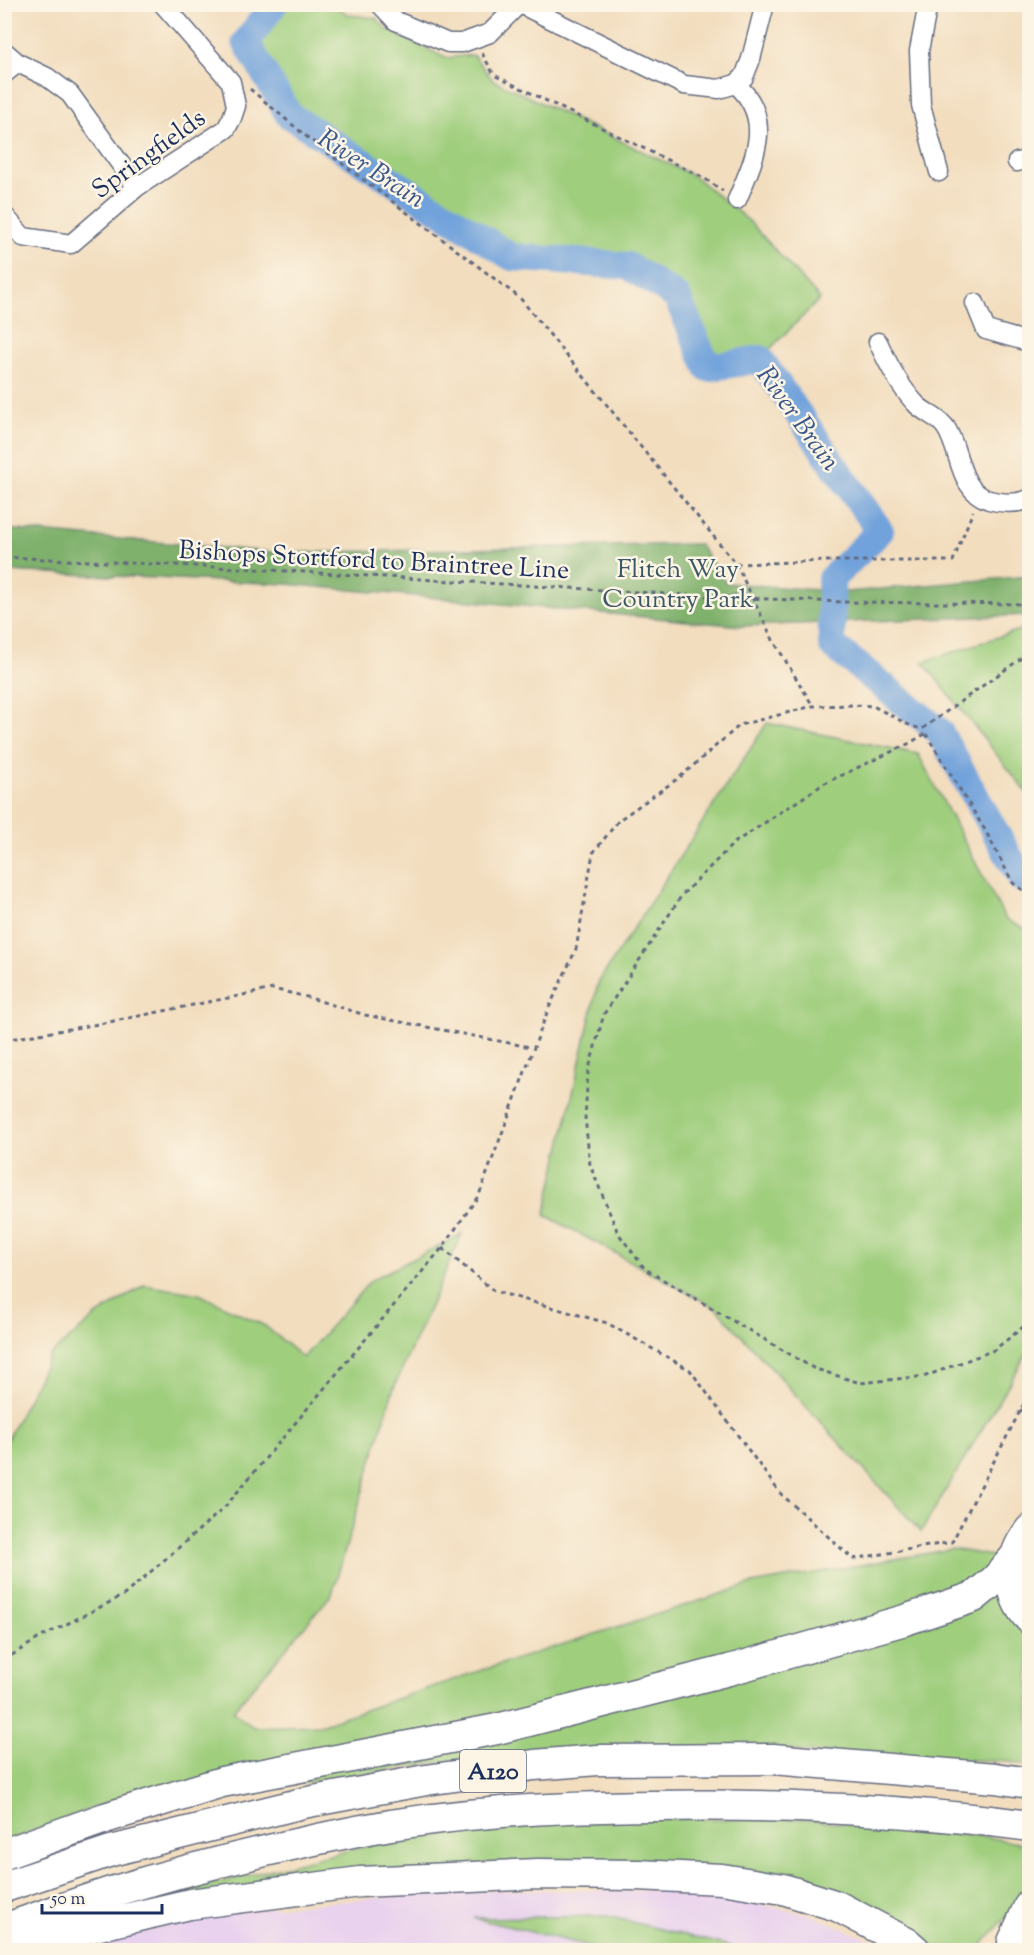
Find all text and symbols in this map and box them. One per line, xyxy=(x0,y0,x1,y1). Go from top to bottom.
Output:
street label: Springfields xyxy=(85,101,214,209)
water label: River Brain xyxy=(309,121,432,219)
water label: River Brain xyxy=(746,359,848,480)
street label: Bishops Stortford to Braintree Line xyxy=(178,533,570,590)
park label: Flitch Way Country Park xyxy=(602,552,754,619)
road number: A120 xyxy=(460,1750,526,1792)
scale bar xyxy=(42,1877,162,1915)
text: 50 m xyxy=(50,1887,86,1913)

